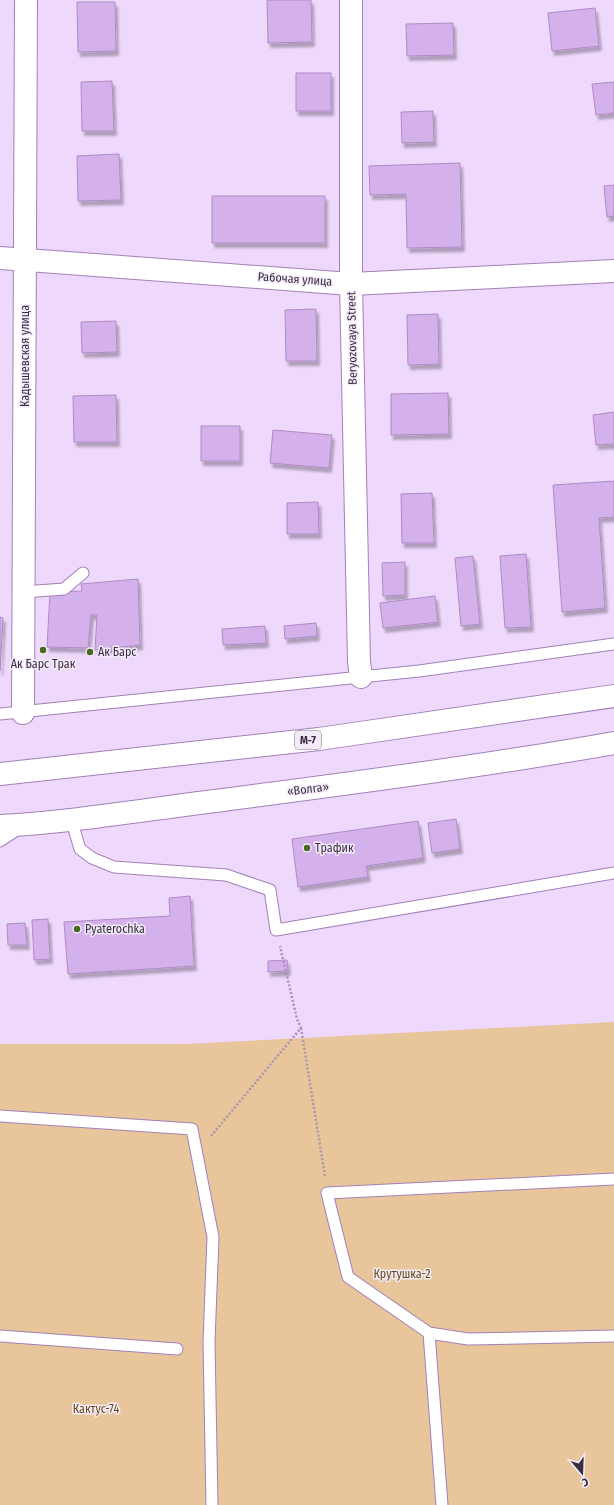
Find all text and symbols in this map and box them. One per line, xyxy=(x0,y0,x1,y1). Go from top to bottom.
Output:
street label: Рабочая улица xyxy=(257,269,333,289)
street label: Beryozovaya Street xyxy=(344,291,360,385)
street label: Кадышевская улица xyxy=(18,305,32,407)
marker: Ак Барс Трак xyxy=(38,645,48,655)
place label: Ак Барс xyxy=(98,645,136,659)
marker: Ак Барс xyxy=(85,647,95,657)
place label: Ак Барс Трак xyxy=(11,657,76,671)
road number: М-7 xyxy=(295,731,321,749)
street label: «Волга» xyxy=(286,780,330,798)
place label: Трафик xyxy=(315,841,354,855)
marker: Трафик xyxy=(302,843,312,853)
place label: Pyaterochka xyxy=(85,922,145,936)
marker: Pyaterochka xyxy=(72,924,82,934)
park label: Крутушка-2 xyxy=(373,1267,431,1281)
park label: Кактус-74 xyxy=(73,1402,119,1416)
north arrow xyxy=(562,1453,602,1493)
text: С xyxy=(580,1475,590,1489)

